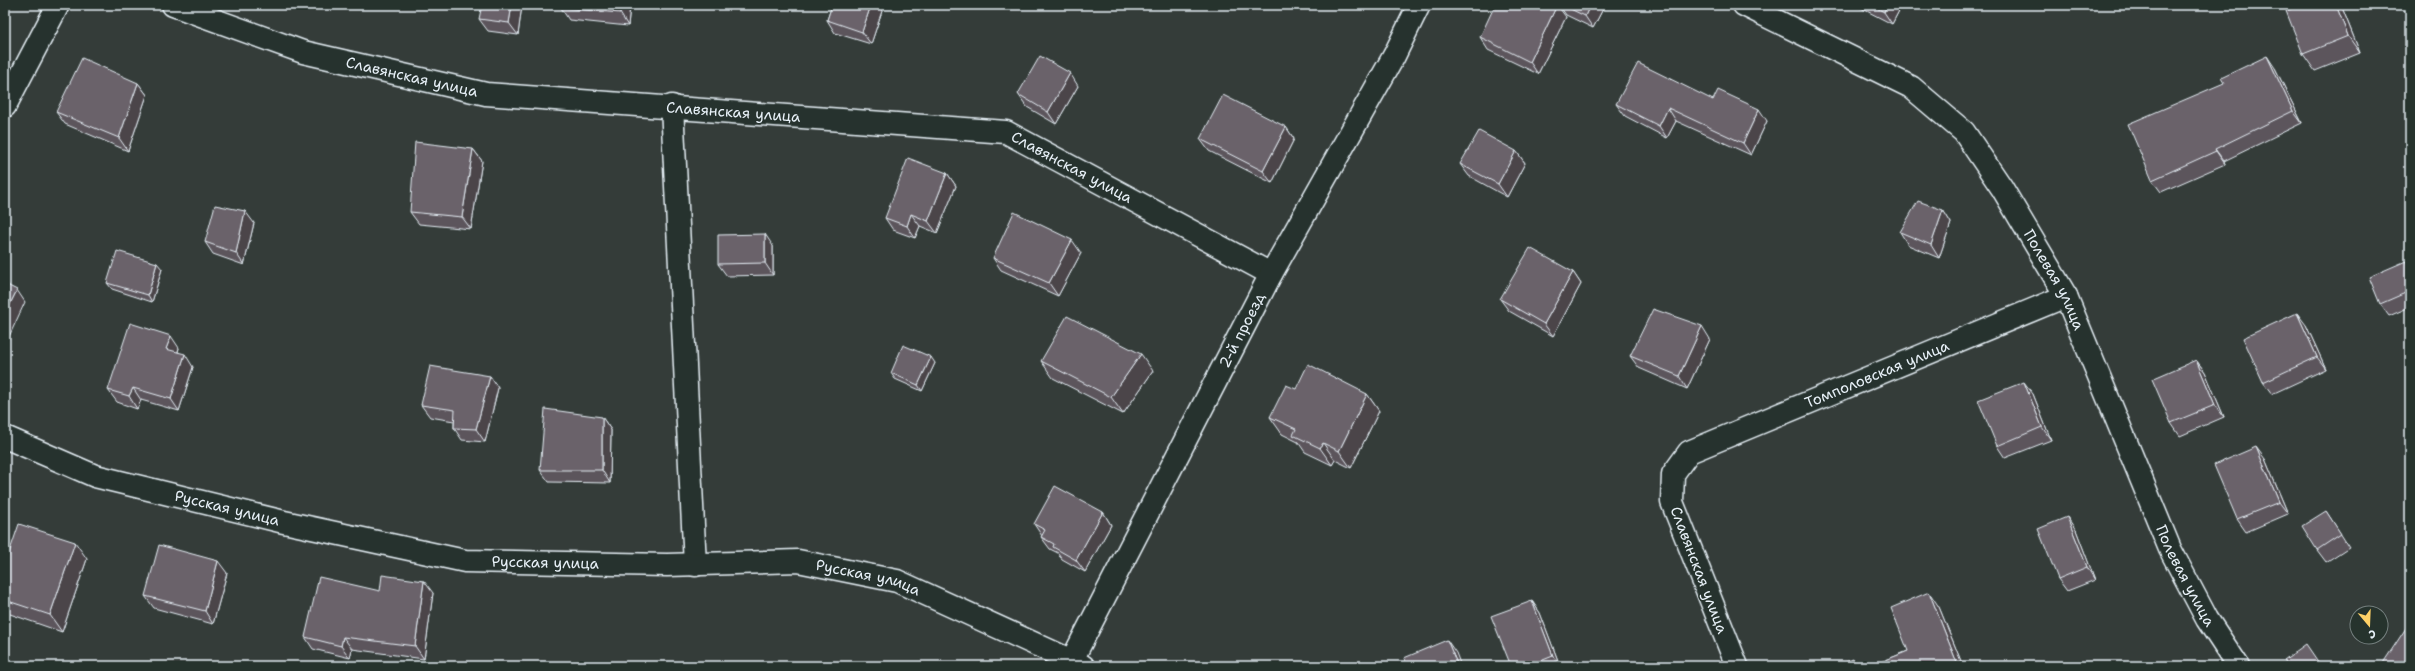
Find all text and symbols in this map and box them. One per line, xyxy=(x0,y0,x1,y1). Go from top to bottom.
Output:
street label: Славянская улица xyxy=(344,52,480,102)
street label: Славянская улица xyxy=(665,97,802,127)
street label: Славянская улица xyxy=(1008,127,1136,208)
street label: Полевая улица xyxy=(2019,226,2089,334)
street label: 2-й проезд xyxy=(1214,289,1270,371)
street label: Томполовская улица xyxy=(1802,335,1953,413)
street label: Русская улица xyxy=(173,486,282,531)
street label: Славянская улица xyxy=(1666,504,1733,637)
street label: Полевая улица xyxy=(2151,522,2220,631)
street label: Русская улица xyxy=(491,552,600,574)
street label: Русская улица xyxy=(814,555,924,601)
north arrow xyxy=(2349,605,2389,645)
text: С xyxy=(2366,626,2378,642)

